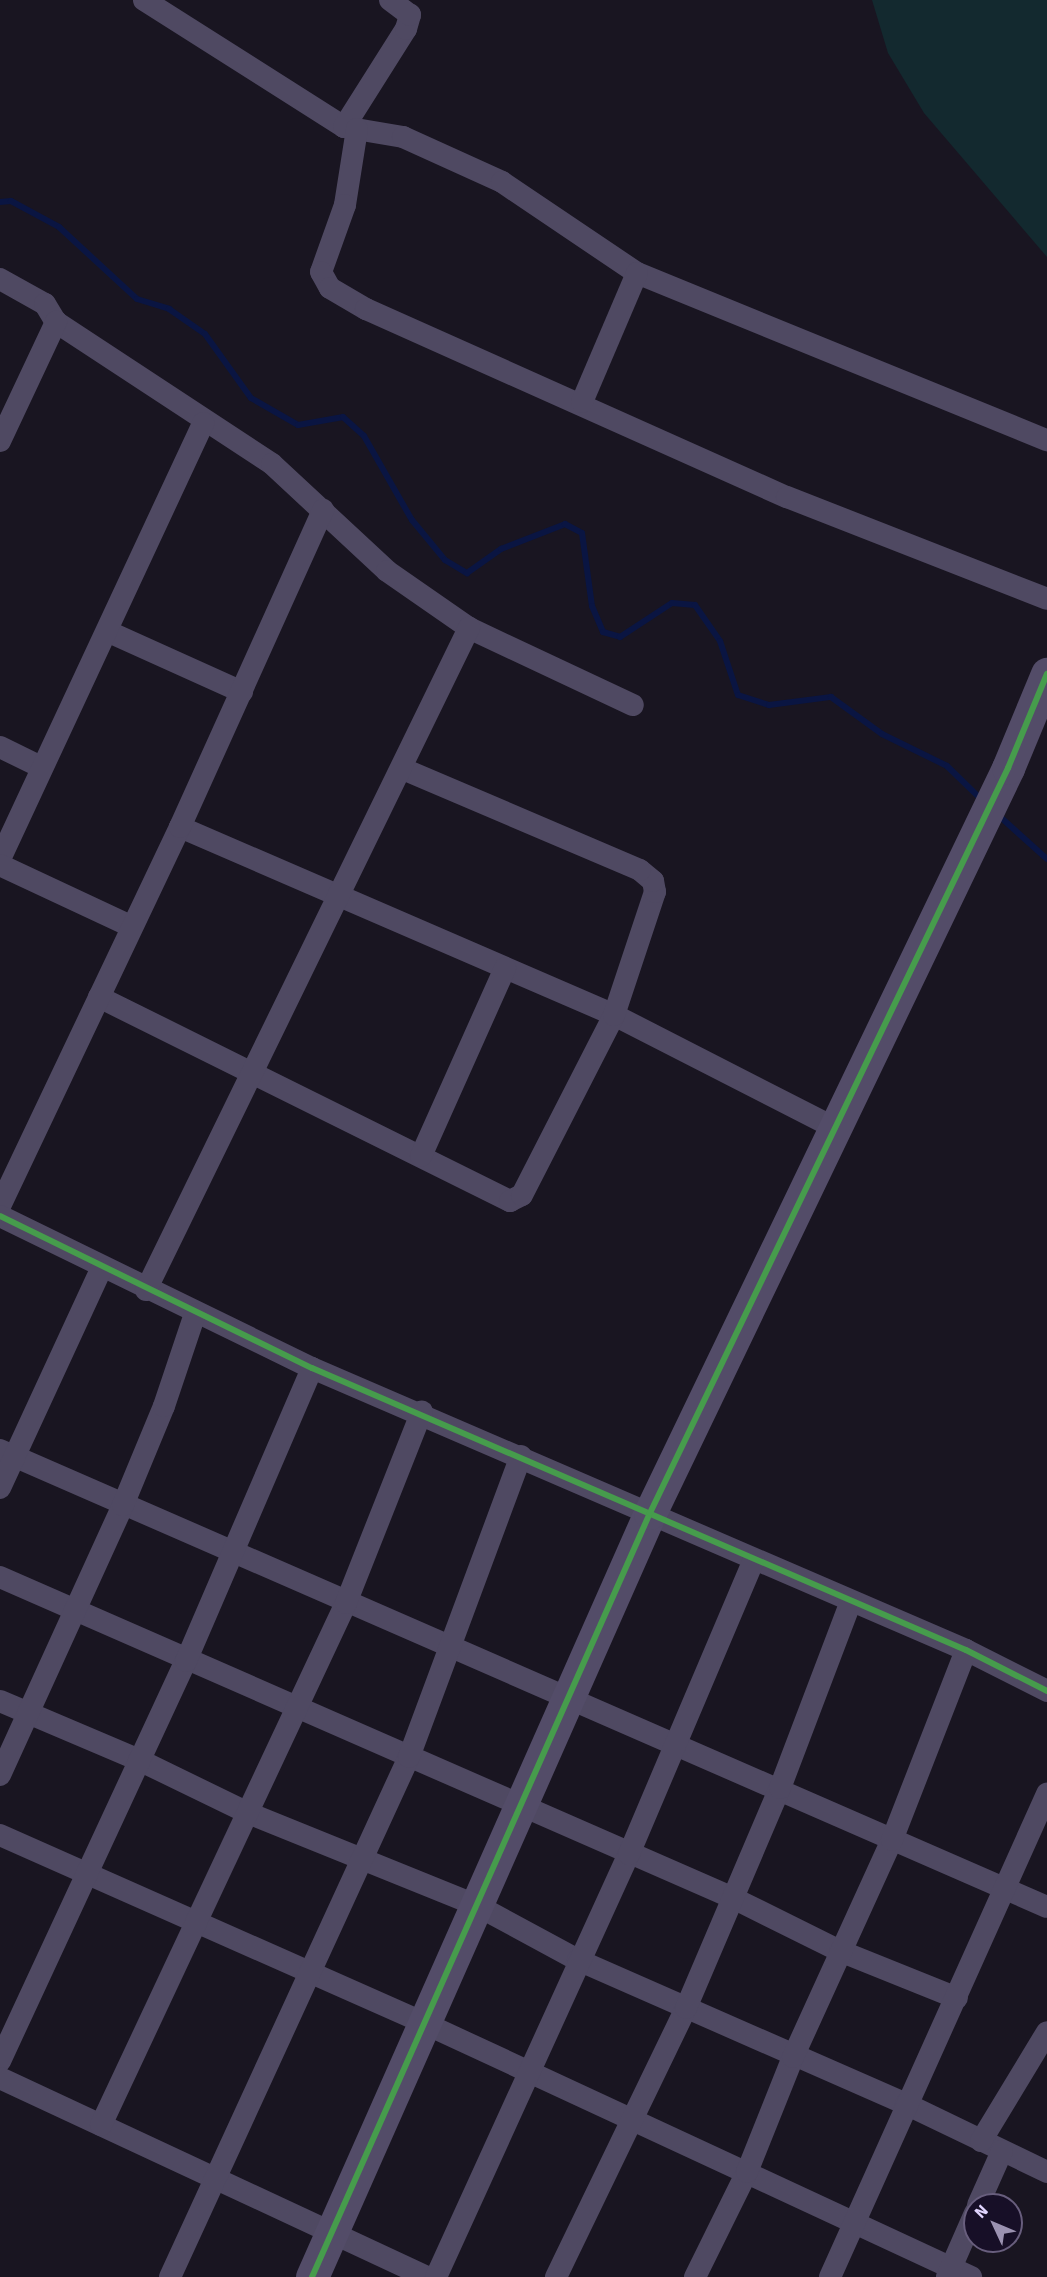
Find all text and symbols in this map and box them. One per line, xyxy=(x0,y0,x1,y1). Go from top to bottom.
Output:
north arrow xyxy=(963,2193,1023,2253)
text: N xyxy=(970,2201,993,2223)

